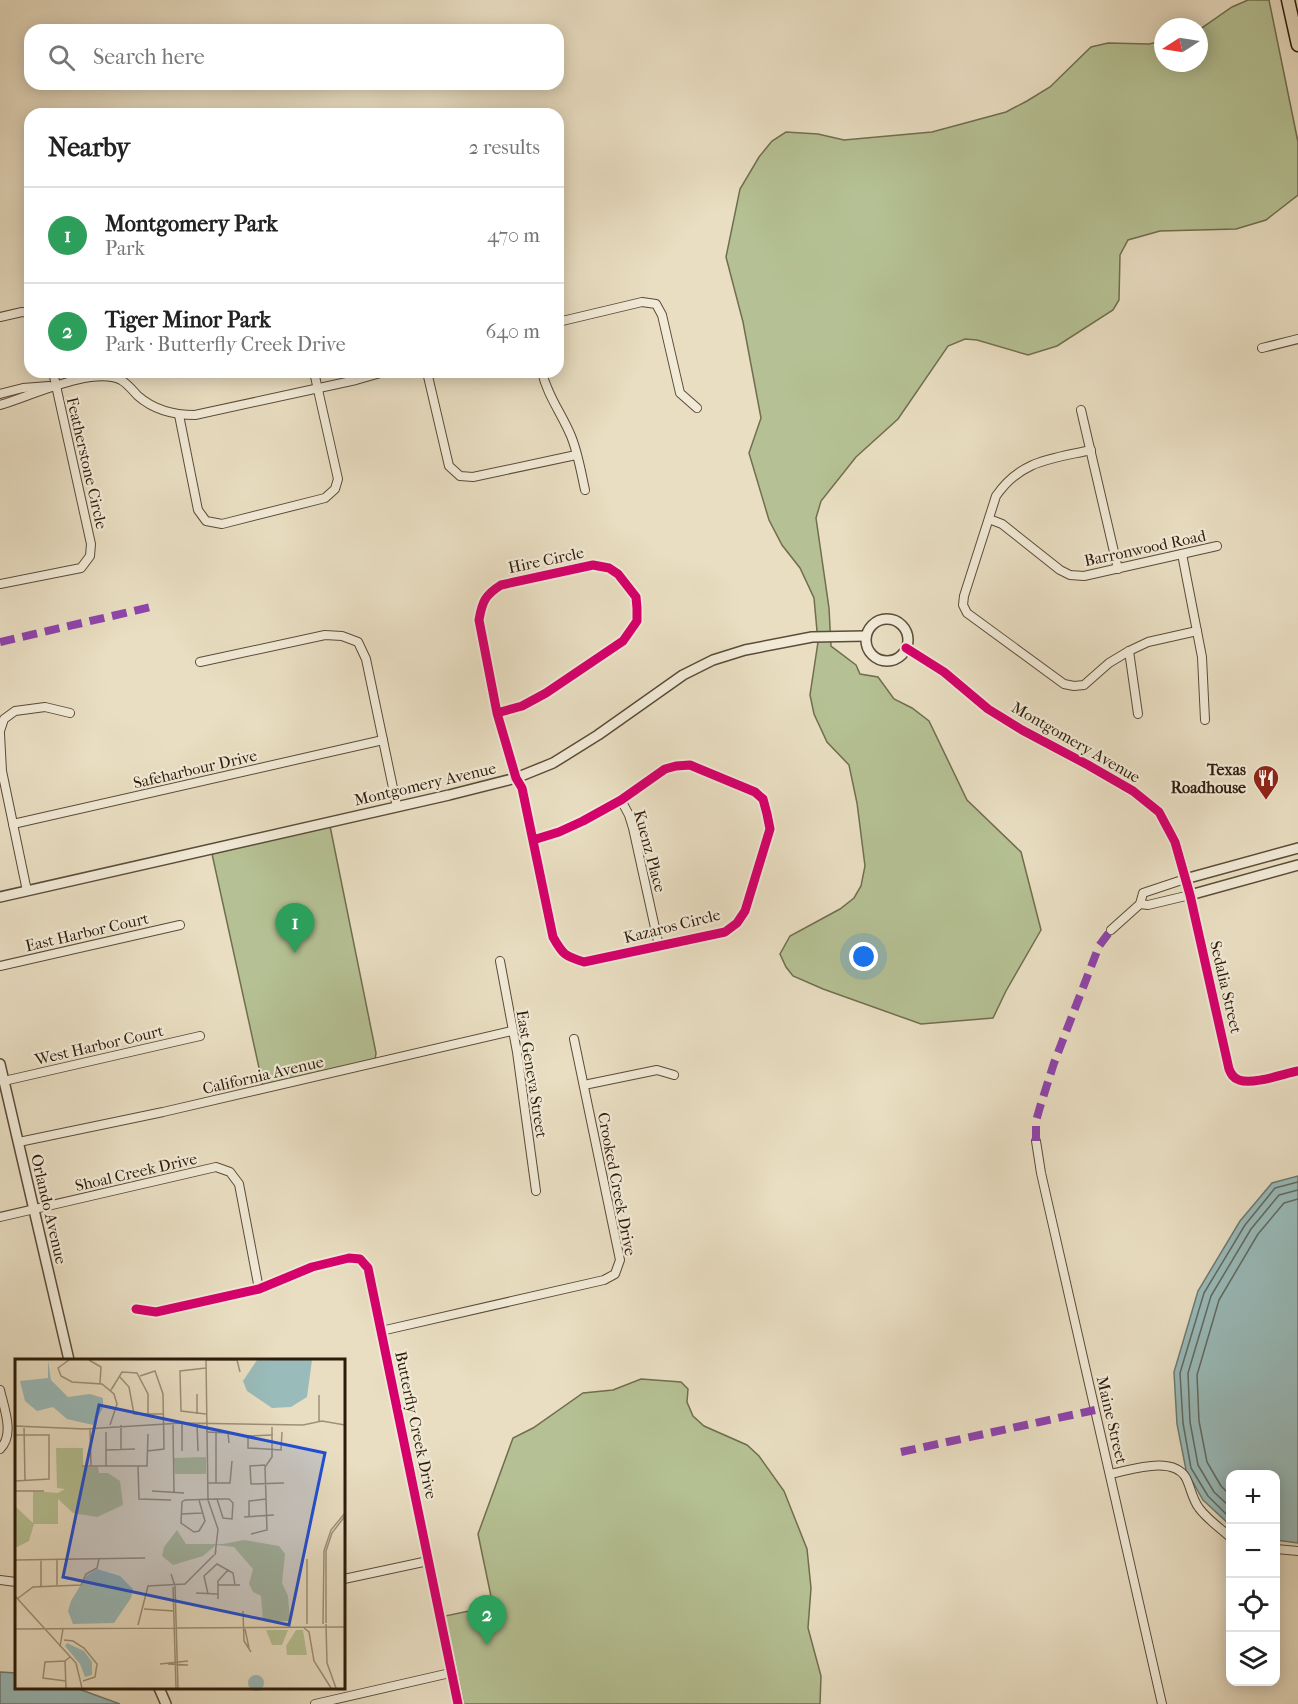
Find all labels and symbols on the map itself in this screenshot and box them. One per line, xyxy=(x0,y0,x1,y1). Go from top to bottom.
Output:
north arrow xyxy=(1154,18,1208,72)
street label: Featherstone Circle xyxy=(63,395,111,531)
street label: Barronwood Road xyxy=(1082,526,1208,570)
street label: Hire Circle xyxy=(506,543,586,577)
street label: Montgomery Avenue xyxy=(1008,697,1144,787)
street label: Safeharbour Drive xyxy=(131,746,259,792)
street label: Montgomery Avenue xyxy=(352,758,498,810)
place label: Texas Roadhouse xyxy=(1171,760,1246,797)
restaurant icon: Texas Roadhouse xyxy=(1251,763,1281,801)
street label: Kuenz Place xyxy=(630,808,670,894)
pin: 1 xyxy=(276,904,314,953)
street label: Kazaros Circle xyxy=(622,905,723,947)
street label: East Harbor Court xyxy=(23,908,151,955)
street label: Sedalia Street xyxy=(1206,939,1246,1035)
your location xyxy=(849,942,878,971)
street label: East Geneva Street xyxy=(513,1009,552,1140)
street label: West Harbor Court xyxy=(32,1021,165,1069)
street label: California Avenue xyxy=(201,1052,325,1098)
street label: Crooked Creek Drive xyxy=(594,1111,640,1257)
street label: Shoal Creek Drive xyxy=(73,1149,199,1195)
street label: Orlando Avenue xyxy=(27,1152,71,1266)
street label: Butterfly Creek Drive xyxy=(391,1349,441,1501)
inset map xyxy=(15,1359,345,1689)
street label: Maine Street xyxy=(1093,1374,1131,1466)
pin: 2 xyxy=(468,1596,506,1645)

